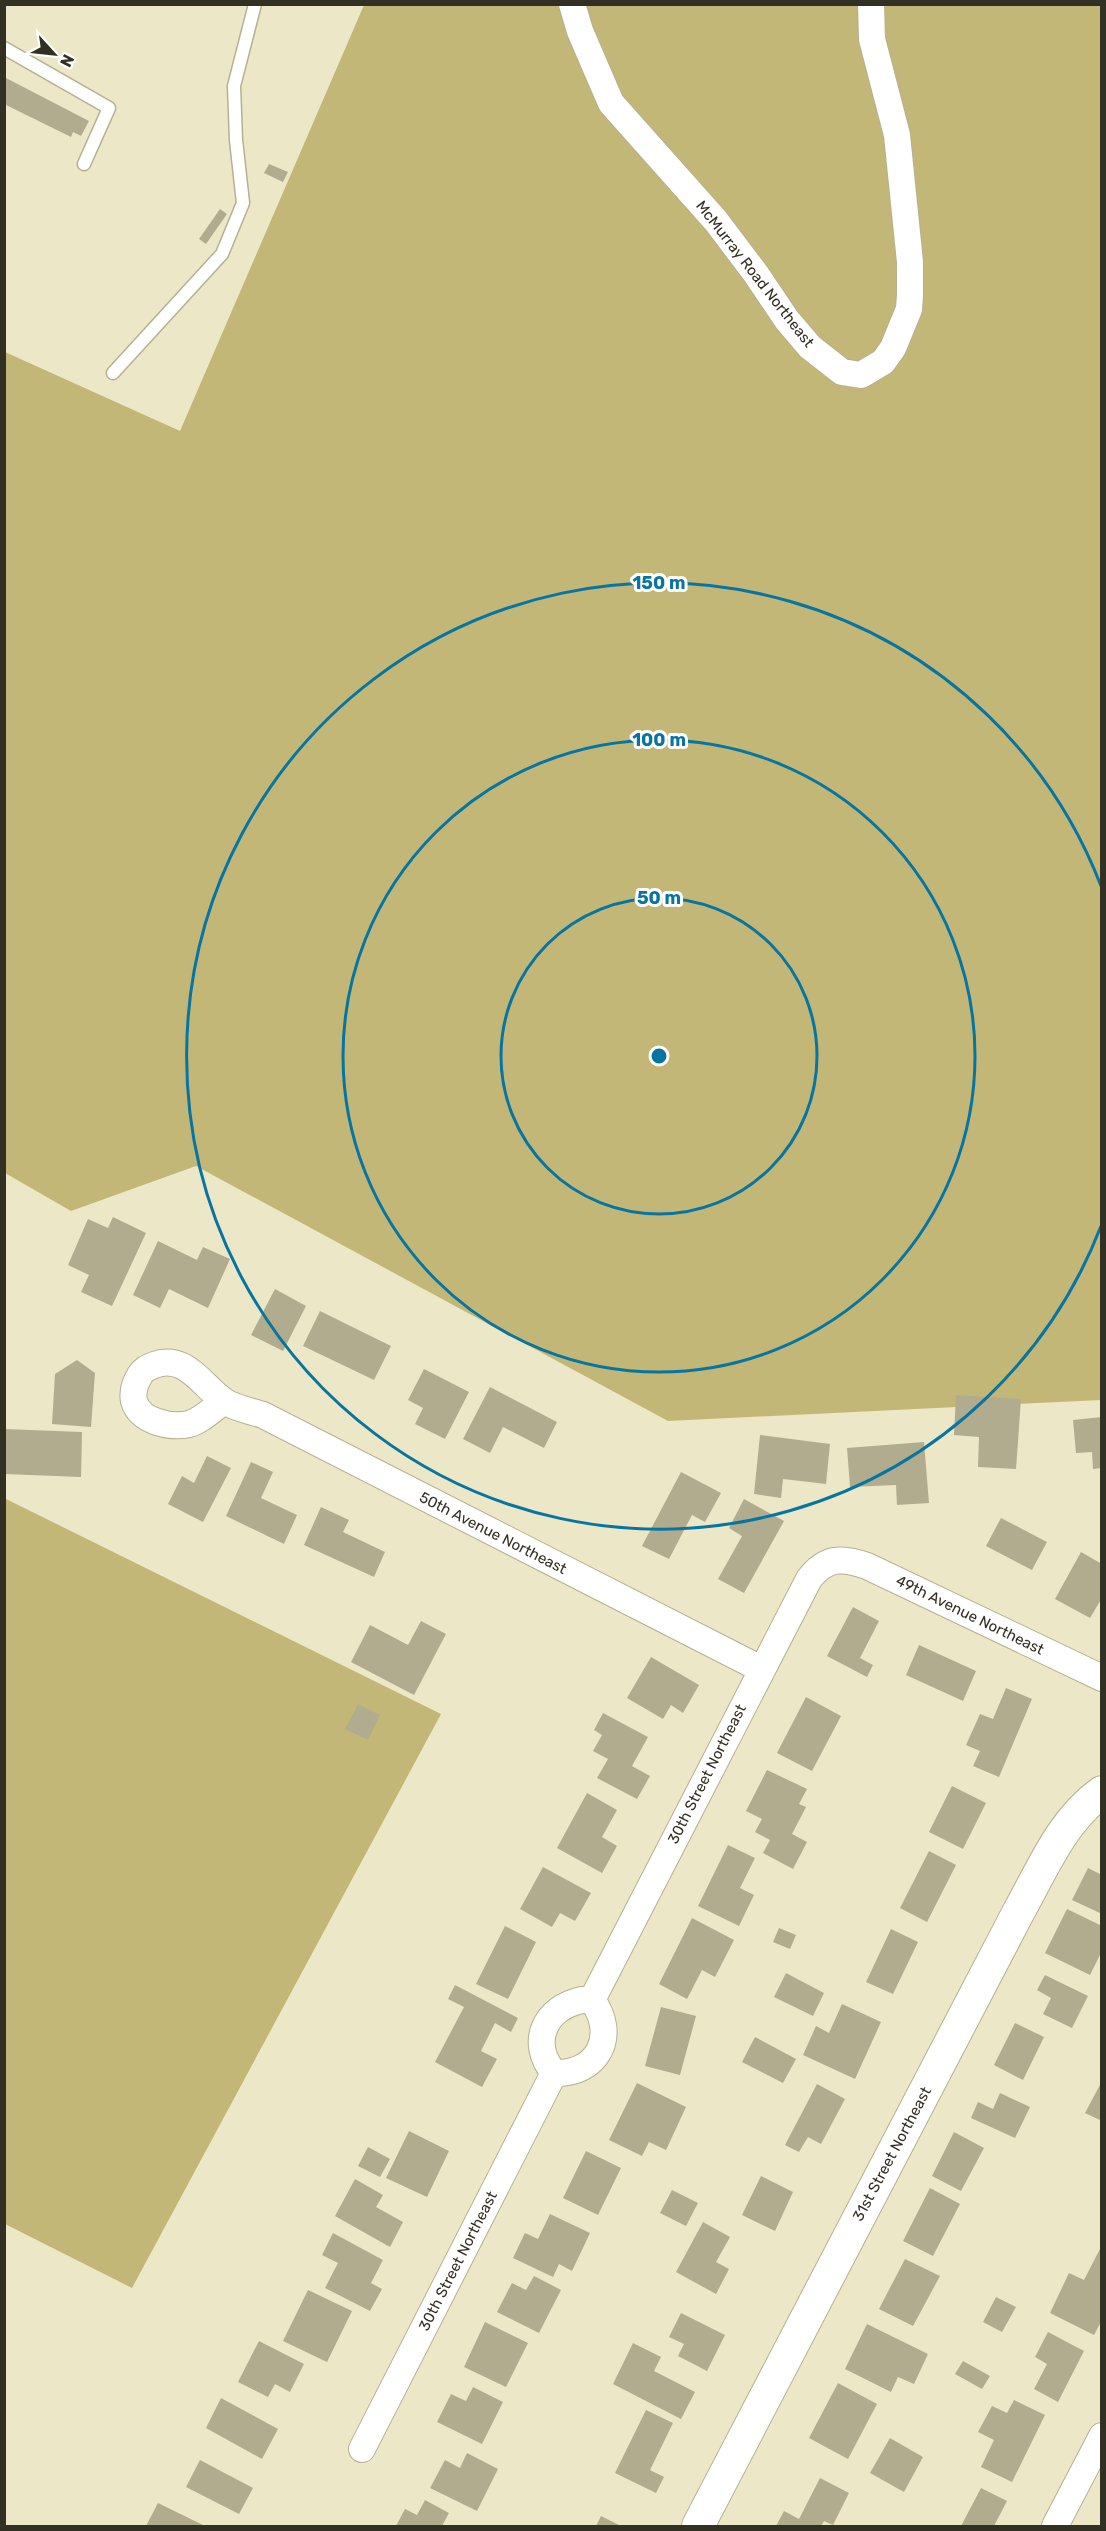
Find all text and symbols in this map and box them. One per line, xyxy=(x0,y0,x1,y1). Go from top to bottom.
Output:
north arrow xyxy=(24,24,84,84)
text: N xyxy=(56,51,78,70)
street label: McMurray Road Northeast xyxy=(692,197,818,351)
text: 150 m xyxy=(632,572,686,594)
text: 100 m xyxy=(632,729,686,751)
text: 50 m xyxy=(637,887,681,909)
centre of rings xyxy=(649,1046,669,1066)
street label: 50th Avenue Northeast xyxy=(416,1488,570,1578)
street label: 49th Avenue Northeast xyxy=(893,1571,1047,1659)
street label: 30th Street Northeast xyxy=(664,1701,750,1847)
street label: 31st Street Northeast xyxy=(849,2084,935,2224)
street label: 30th Street Northeast xyxy=(415,2188,501,2334)

